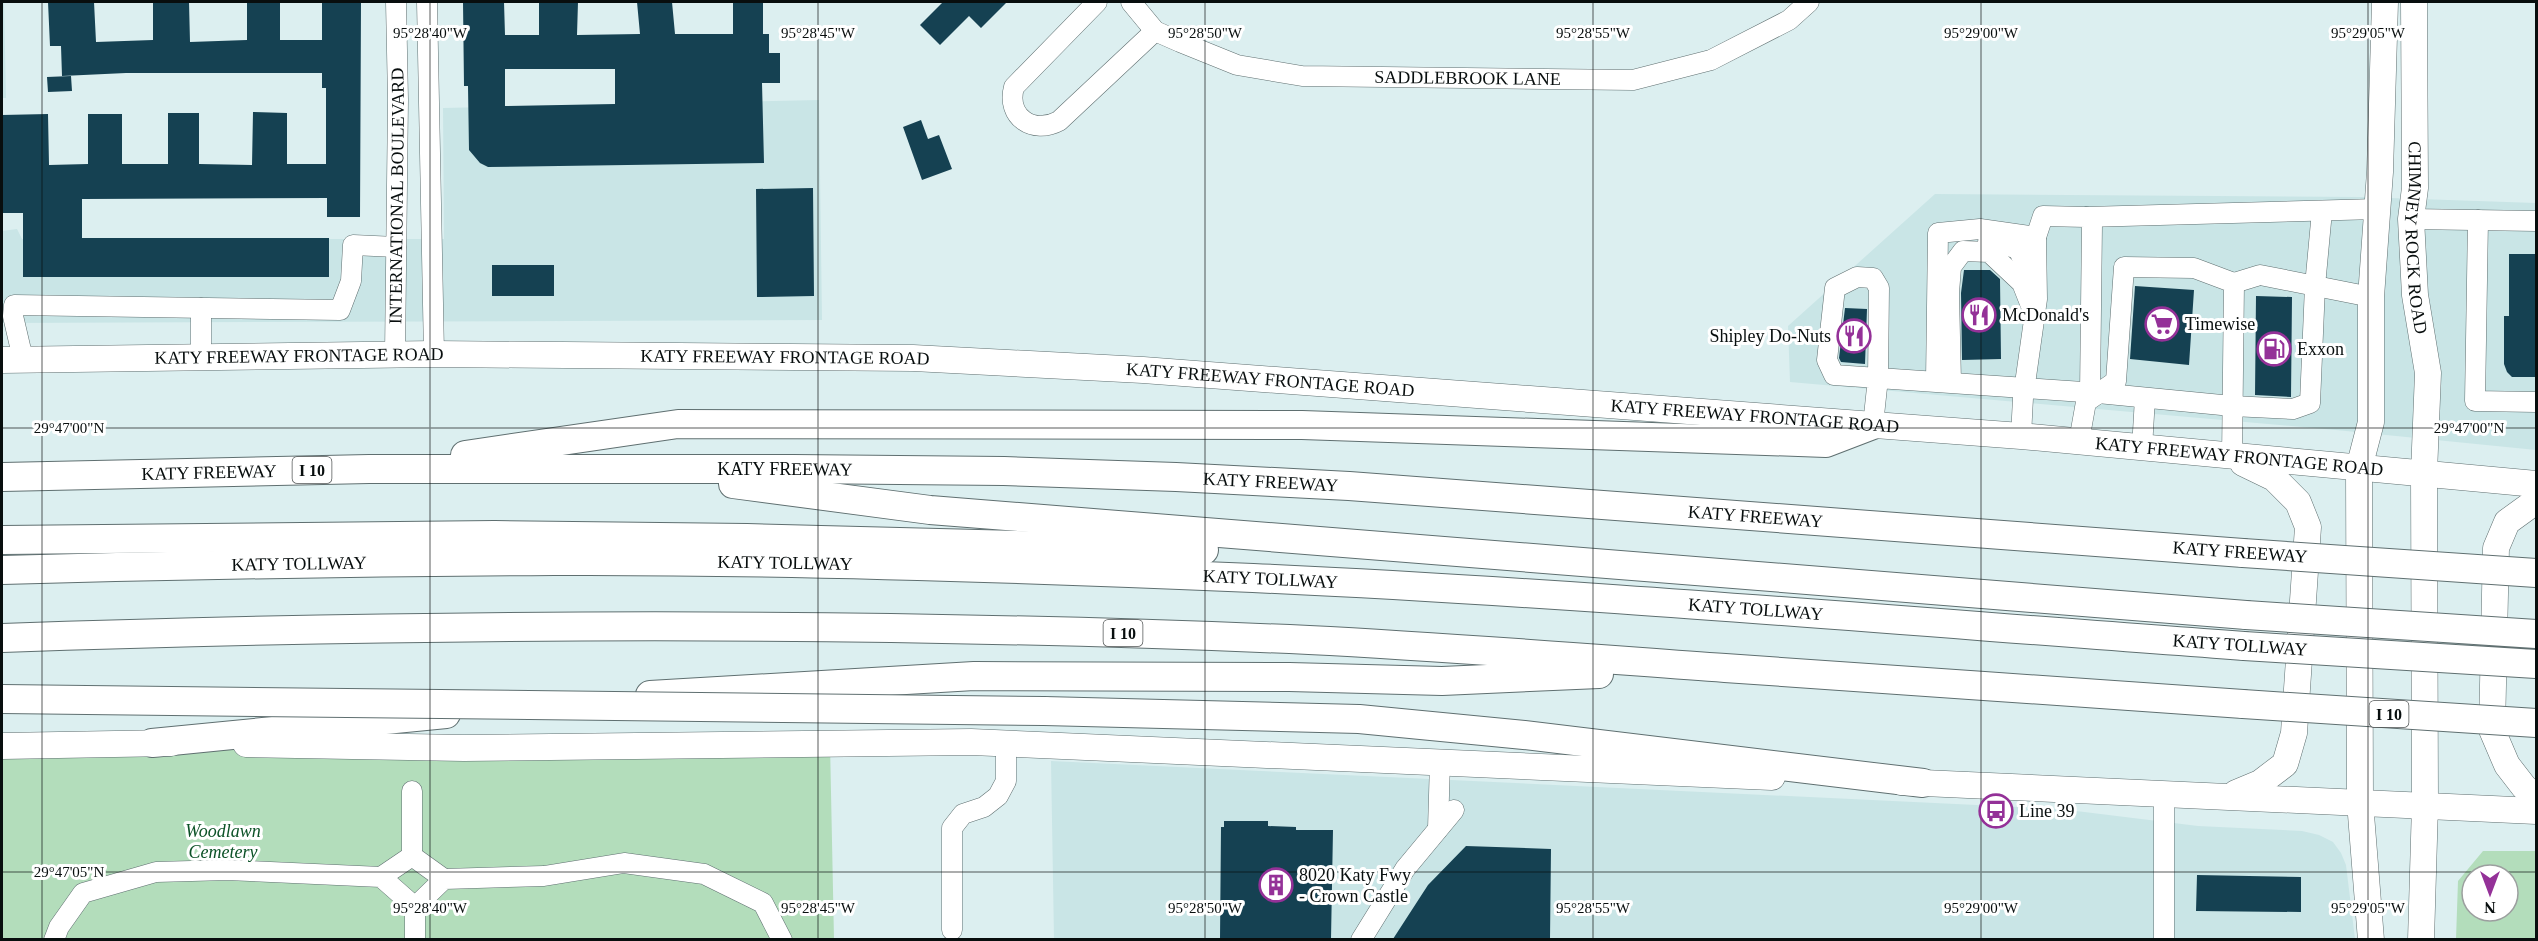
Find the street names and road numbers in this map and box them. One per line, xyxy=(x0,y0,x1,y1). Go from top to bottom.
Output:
street label: SADDLEBROOK LANE xyxy=(1374,67,1561,89)
street label: INTERNATIONAL BOULEVARD xyxy=(385,68,408,324)
street label: CHIMNEY ROCK ROAD xyxy=(2400,141,2431,335)
street label: KATY FREEWAY FRONTAGE ROAD xyxy=(154,344,444,368)
street label: KATY FREEWAY FRONTAGE ROAD xyxy=(640,346,930,369)
street label: KATY FREEWAY FRONTAGE ROAD xyxy=(1126,359,1415,400)
street label: KATY FREEWAY FRONTAGE ROAD xyxy=(1610,395,1900,437)
street label: KATY FREEWAY FRONTAGE ROAD xyxy=(2094,433,2384,480)
road number: I 10 xyxy=(292,457,332,483)
street label: KATY FREEWAY xyxy=(717,459,853,480)
street label: KATY FREEWAY xyxy=(141,461,277,484)
street label: KATY FREEWAY xyxy=(1203,468,1339,495)
street label: KATY FREEWAY xyxy=(1687,501,1824,531)
street label: KATY FREEWAY xyxy=(2172,537,2308,567)
street label: KATY TOLLWAY xyxy=(717,552,853,574)
street label: KATY TOLLWAY xyxy=(231,553,367,575)
street label: KATY TOLLWAY xyxy=(1203,566,1339,592)
street label: KATY TOLLWAY xyxy=(1688,594,1824,624)
road number: I 10 xyxy=(1104,620,1142,646)
street label: KATY TOLLWAY xyxy=(2172,630,2308,660)
road number: I 10 xyxy=(2370,701,2408,727)

